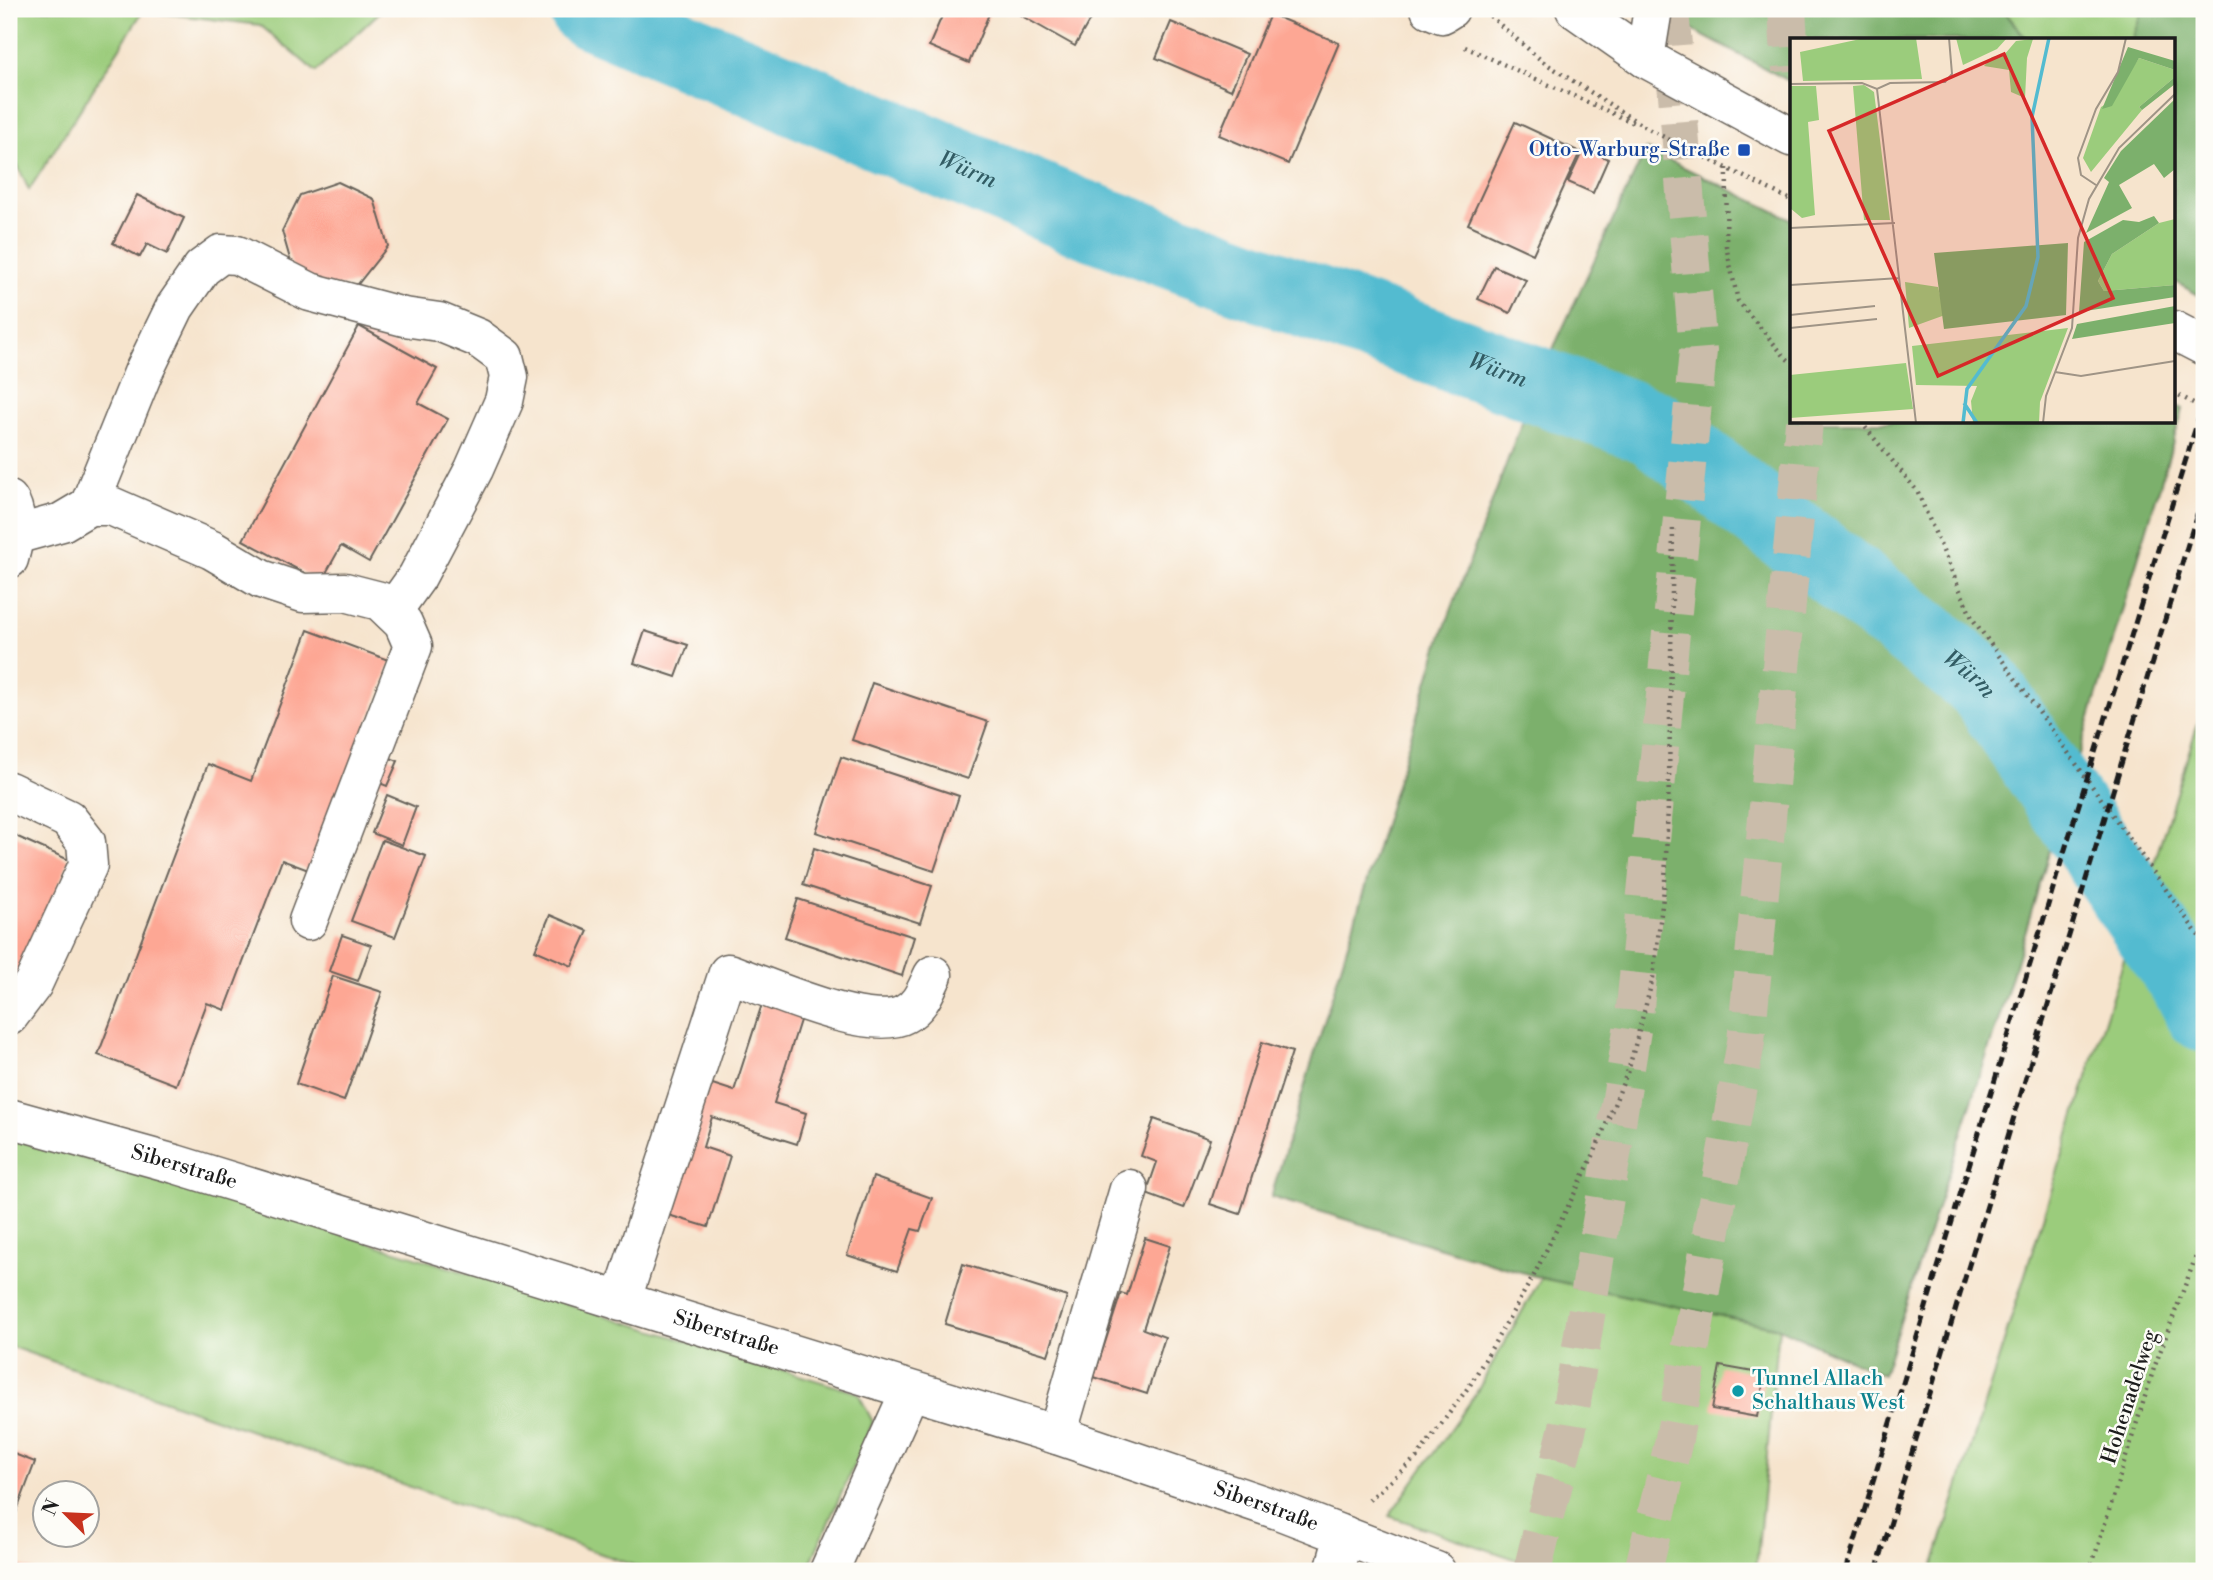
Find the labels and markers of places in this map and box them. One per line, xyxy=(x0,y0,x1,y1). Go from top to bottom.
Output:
place label: Otto-Warburg-Straße xyxy=(1529,137,1730,163)
marker: Otto-Warburg-Straße xyxy=(1736,142,1752,158)
place label: Tunnel Allach Schalthaus West xyxy=(1752,1366,1906,1416)
marker: Tunnel Allach Schalthaus West xyxy=(1730,1383,1746,1399)

